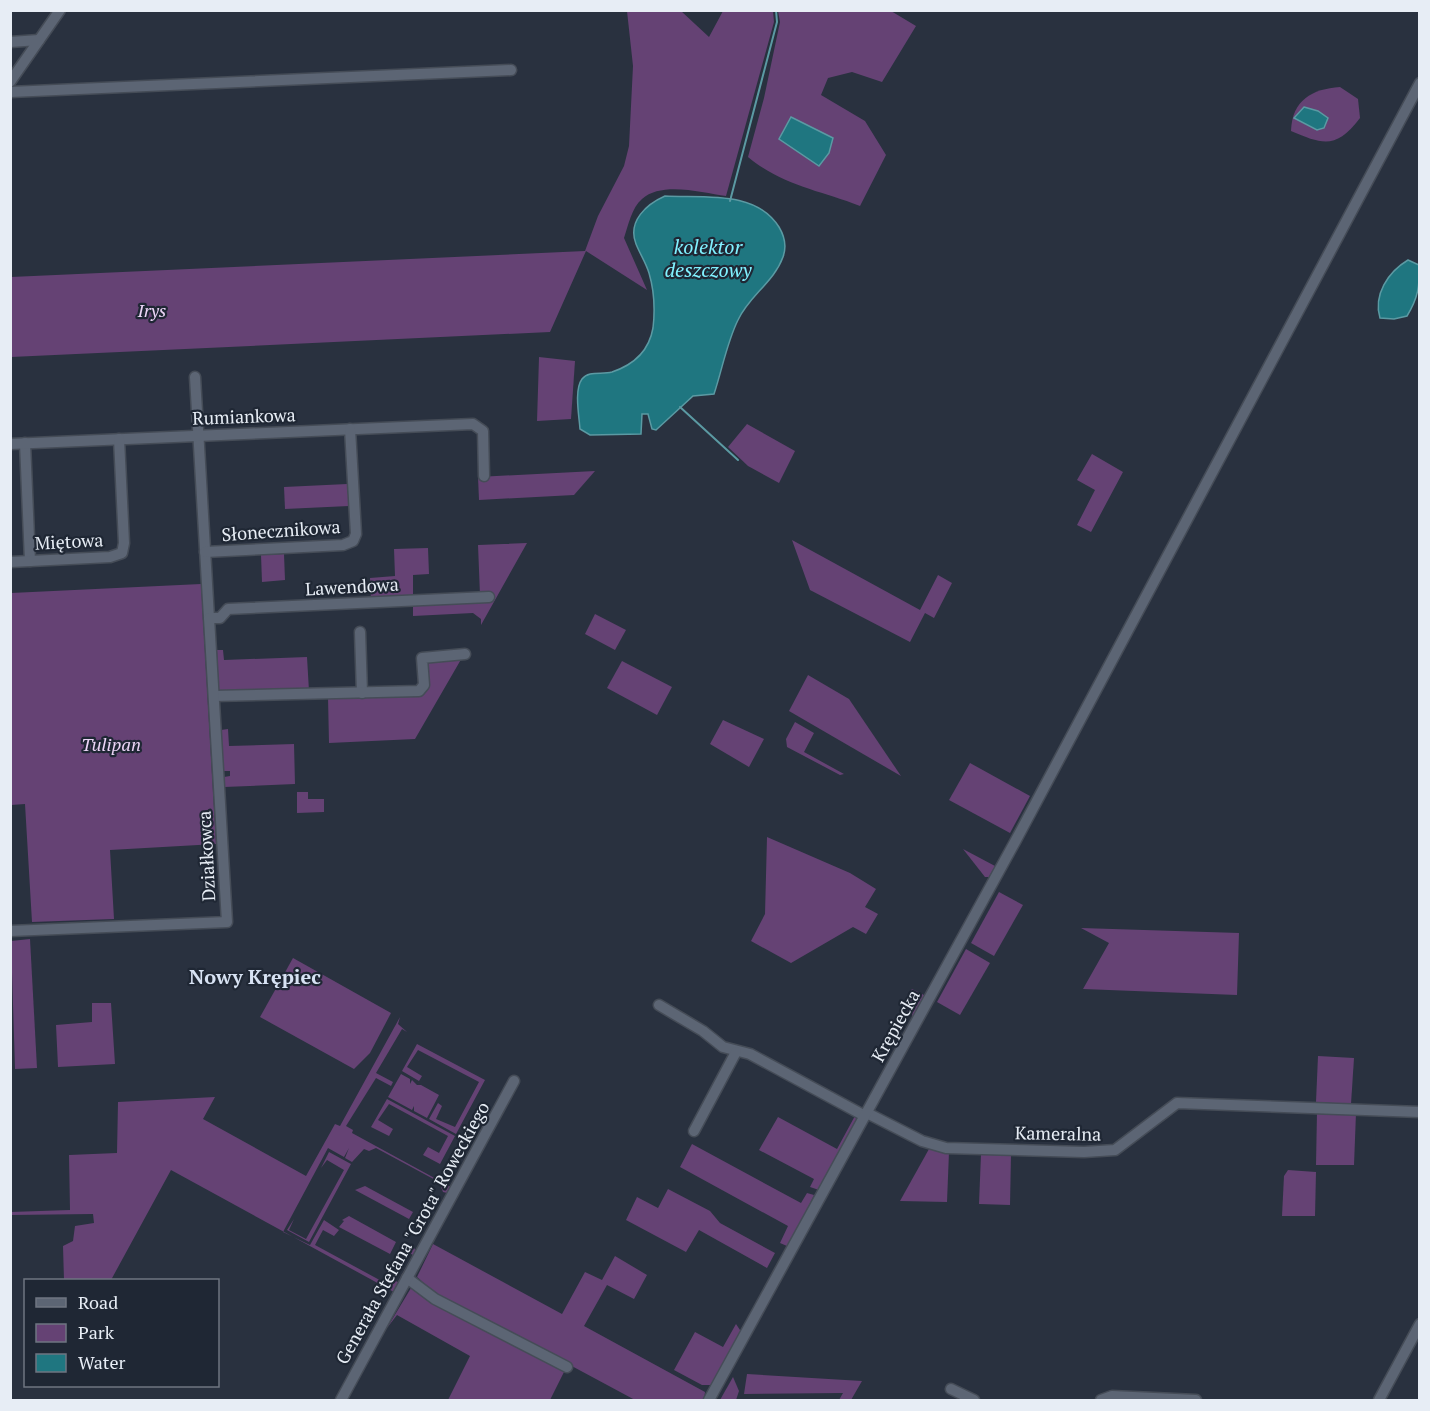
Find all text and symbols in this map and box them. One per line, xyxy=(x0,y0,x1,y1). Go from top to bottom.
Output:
water label: kolektor deszczowy xyxy=(664,233,752,283)
park label: Irys xyxy=(137,298,166,322)
street label: Rumiankowa xyxy=(192,402,296,430)
street label: Słonecznikowa xyxy=(221,514,341,546)
street label: Miętowa xyxy=(34,527,104,555)
street label: Lawendowa xyxy=(305,572,399,600)
park label: Tulipan xyxy=(81,732,141,756)
street label: Działkowca xyxy=(192,810,220,902)
district label: Nowy Krępiec xyxy=(189,963,321,990)
street label: Krępiecka xyxy=(865,985,925,1066)
street label: Generała Stefana "Grota" Roweckiego xyxy=(330,1097,495,1368)
street label: Kameralna xyxy=(1015,1120,1101,1146)
legend xyxy=(24,1279,219,1387)
text: Road xyxy=(78,1290,118,1314)
text: Park xyxy=(78,1320,115,1344)
text: Water xyxy=(78,1350,125,1374)

